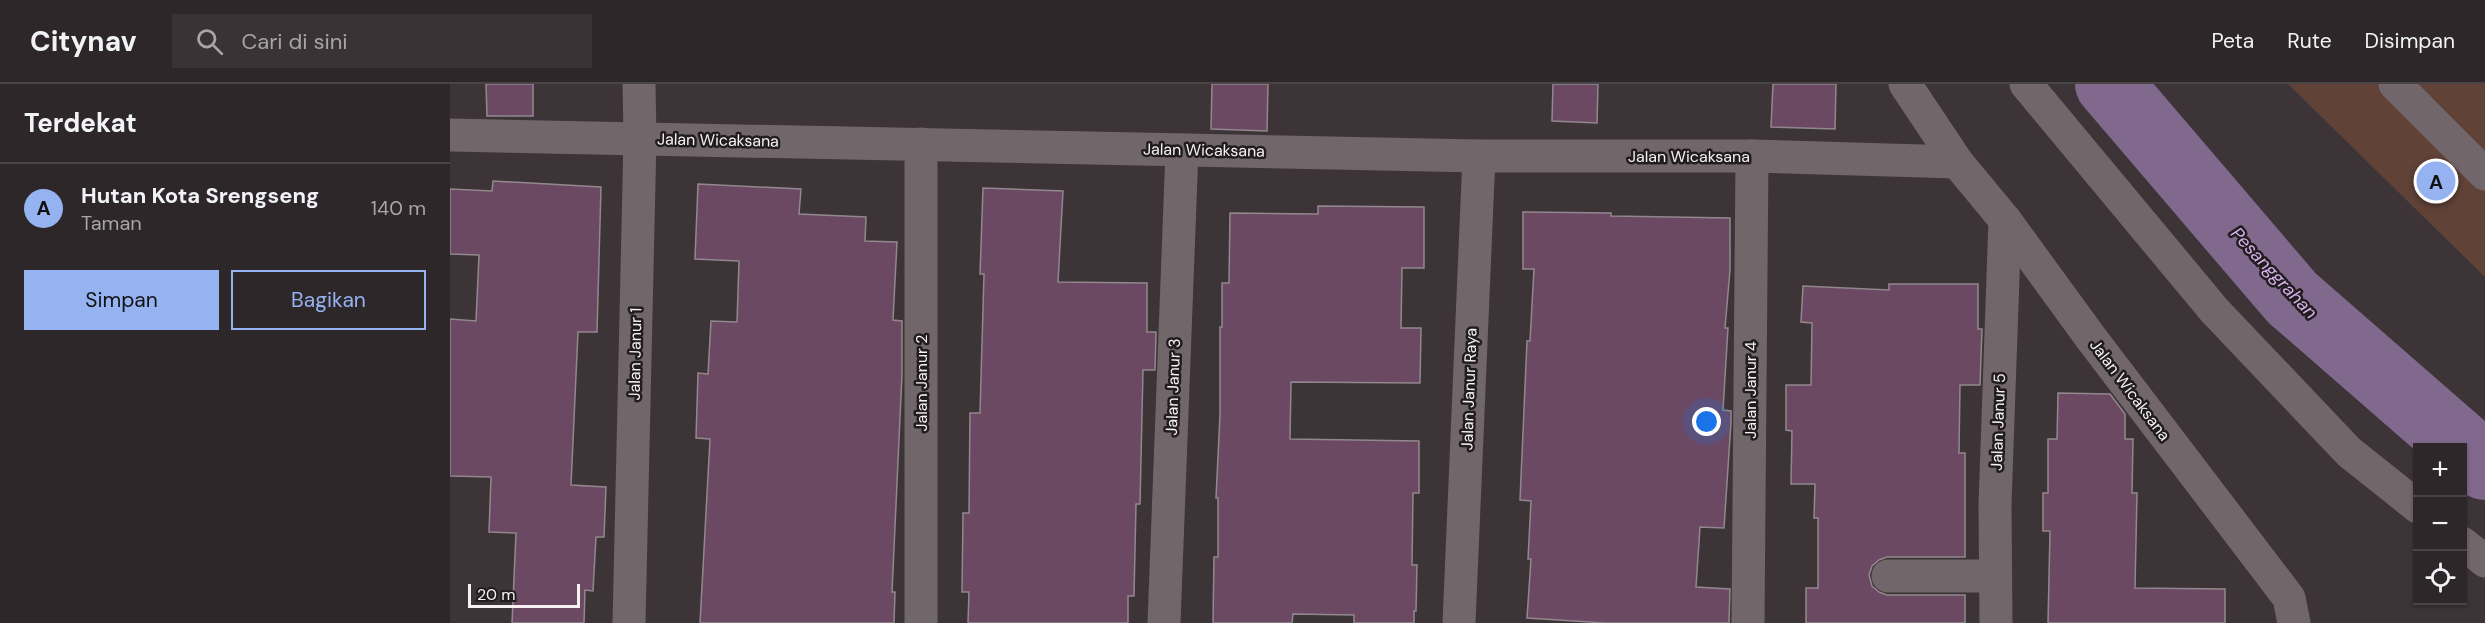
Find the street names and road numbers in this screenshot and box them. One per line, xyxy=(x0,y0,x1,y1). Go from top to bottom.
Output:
street label: Jalan Wicaksana xyxy=(657,128,779,152)
street label: Jalan Wicaksana xyxy=(1143,138,1265,162)
street label: Jalan Wicaksana xyxy=(1628,146,1750,167)
street label: Jalan Janur 1 xyxy=(624,307,646,401)
street label: Jalan Janur Raya xyxy=(1456,327,1482,451)
street label: Jalan Janur 2 xyxy=(911,335,932,431)
street label: Jalan Wicaksana xyxy=(2085,335,2175,445)
street label: Jalan Janur 3 xyxy=(1161,338,1185,436)
street label: Jalan Janur 4 xyxy=(1740,341,1761,439)
street label: Jalan Janur 5 xyxy=(1986,373,2010,471)

